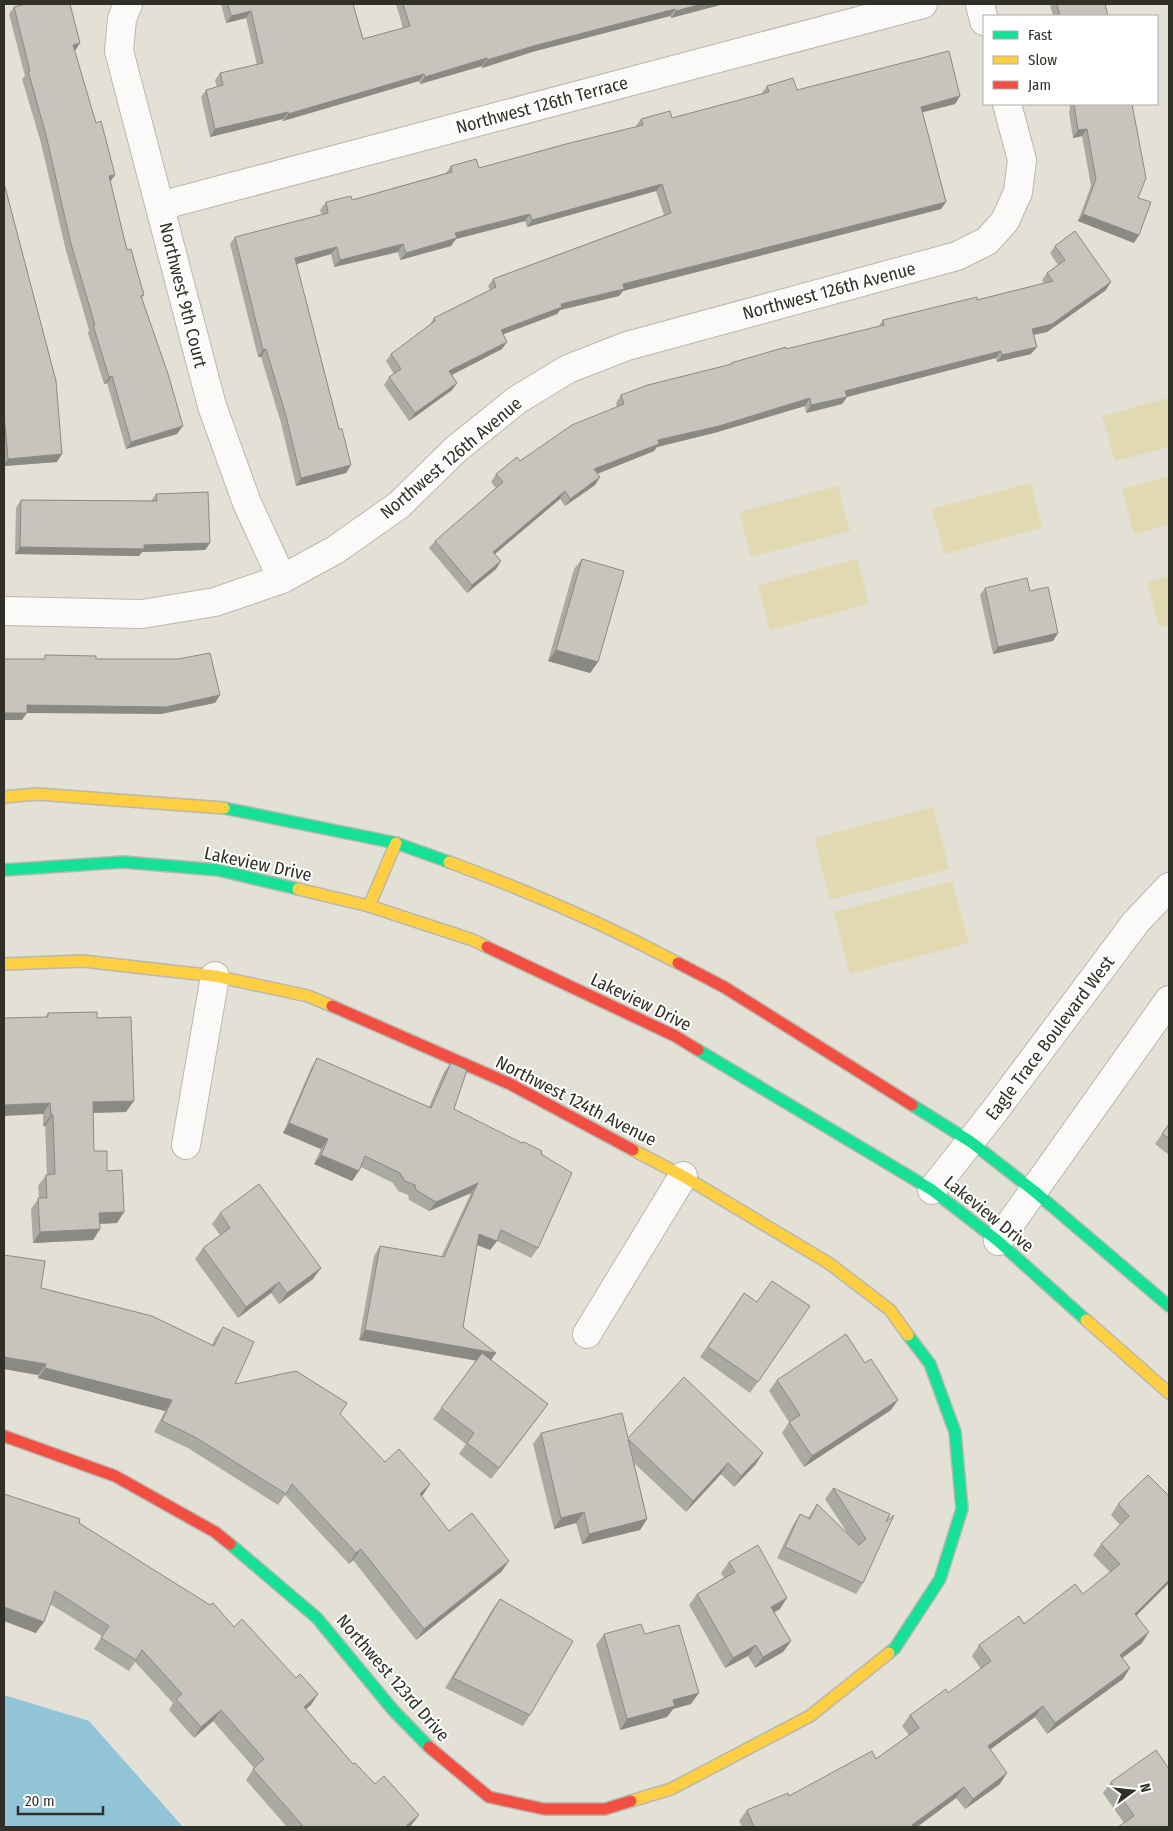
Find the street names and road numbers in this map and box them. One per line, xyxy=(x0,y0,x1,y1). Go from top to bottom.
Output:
street label: Northwest 126th Terrace xyxy=(454,71,631,139)
street label: Northwest 9th Court xyxy=(154,220,212,370)
street label: Northwest 126th Avenue xyxy=(740,257,918,325)
street label: Northwest 126th Avenue xyxy=(376,392,526,524)
street label: Lakeview Drive xyxy=(202,842,314,886)
street label: Eagle Trace Boulevard West xyxy=(981,951,1119,1125)
street label: Lakeview Drive xyxy=(587,968,695,1036)
street label: Northwest 124th Avenue xyxy=(492,1051,660,1151)
street label: Lakeview Drive xyxy=(940,1171,1038,1257)
street label: Northwest 123rd Drive xyxy=(332,1610,454,1746)

